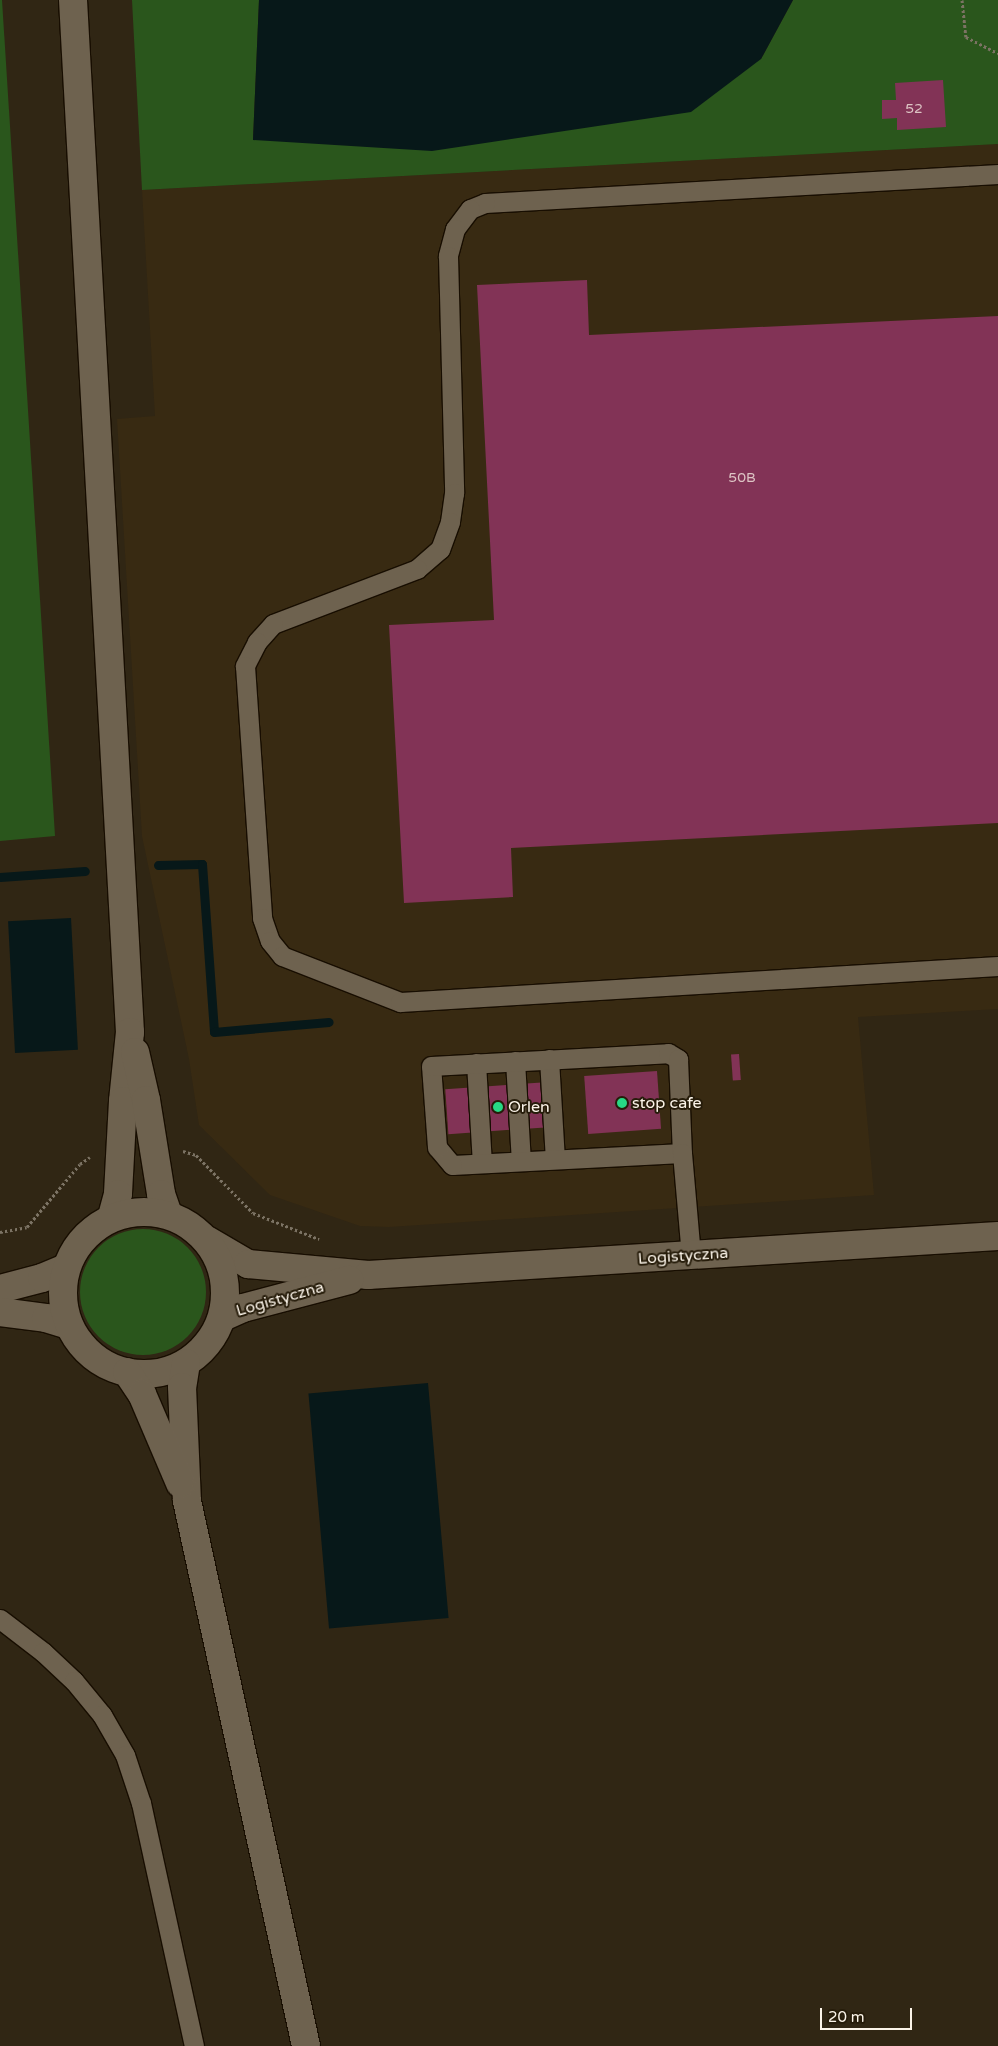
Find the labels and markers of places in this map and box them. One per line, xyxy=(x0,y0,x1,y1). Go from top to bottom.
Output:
place label: stop cafe xyxy=(632,1093,702,1113)
place label: Orlen xyxy=(508,1097,550,1117)
marker: stop cafe xyxy=(616,1097,628,1109)
marker: Orlen xyxy=(492,1101,504,1113)

